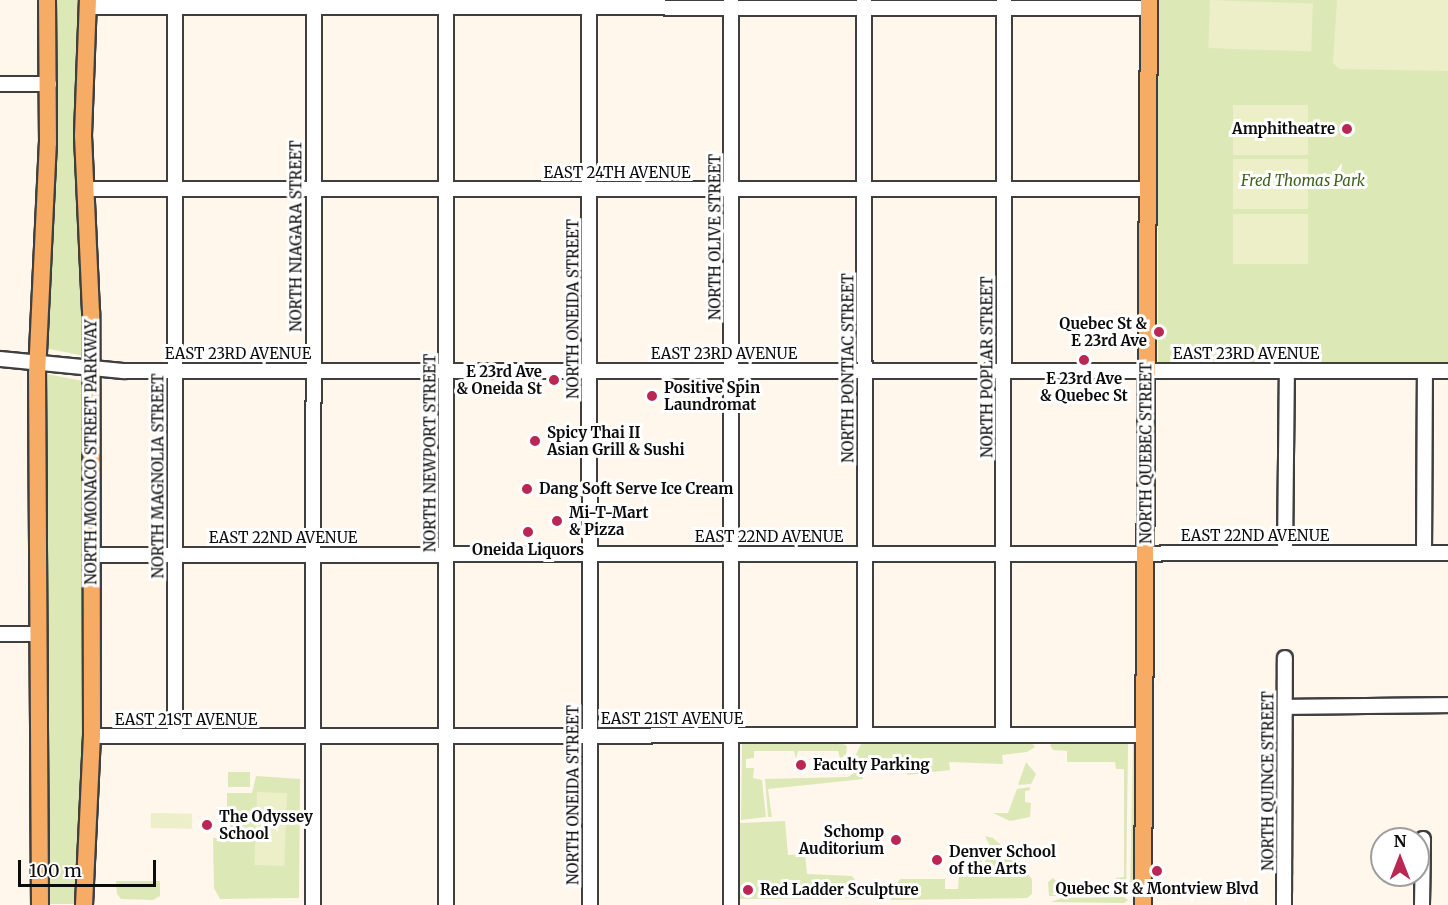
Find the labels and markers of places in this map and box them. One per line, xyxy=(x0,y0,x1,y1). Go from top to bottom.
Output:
place label: Amphitheatre xyxy=(1232,120,1335,138)
marker: Amphitheatre xyxy=(1340,122,1354,136)
place label: Quebec St & E 23rd Ave xyxy=(1059,314,1147,349)
marker: Quebec St & E 23rd Ave xyxy=(1152,325,1166,339)
marker: E 23rd Ave & Quebec St xyxy=(1077,353,1091,367)
place label: E 23rd Ave & Oneida St xyxy=(456,362,542,397)
place label: E 23rd Ave & Quebec St xyxy=(1040,369,1128,404)
marker: E 23rd Ave & Oneida St xyxy=(547,373,561,387)
place label: Positive Spin Laundromat xyxy=(664,378,760,413)
marker: Positive Spin Laundromat xyxy=(645,389,659,403)
place label: Spicy Thai II Asian Grill & Sushi xyxy=(547,423,685,458)
marker: Spicy Thai II Asian Grill & Sushi xyxy=(528,434,542,448)
place label: Dang Soft Serve Ice Cream xyxy=(539,480,733,498)
marker: Dang Soft Serve Ice Cream xyxy=(520,482,534,496)
place label: Mi-T-Mart & Pizza xyxy=(569,503,649,538)
marker: Mi-T-Mart & Pizza xyxy=(550,514,564,528)
marker: Oneida Liquors xyxy=(521,525,535,539)
place label: Oneida Liquors xyxy=(472,541,584,559)
place label: Faculty Parking xyxy=(813,756,930,774)
marker: Faculty Parking xyxy=(794,758,808,772)
place label: The Odyssey School xyxy=(219,807,313,842)
marker: The Odyssey School xyxy=(200,818,214,832)
place label: Schomp Auditorium xyxy=(799,822,884,857)
marker: Schomp Auditorium xyxy=(889,833,903,847)
place label: Denver School of the Arts xyxy=(949,842,1056,877)
marker: Denver School of the Arts xyxy=(930,853,944,867)
marker: Quebec St & Montview Blvd xyxy=(1150,864,1164,878)
place label: Quebec St & Montview Blvd xyxy=(1055,880,1259,898)
place label: Red Ladder Sculpture xyxy=(760,881,919,899)
marker: Red Ladder Sculpture xyxy=(741,883,755,897)

